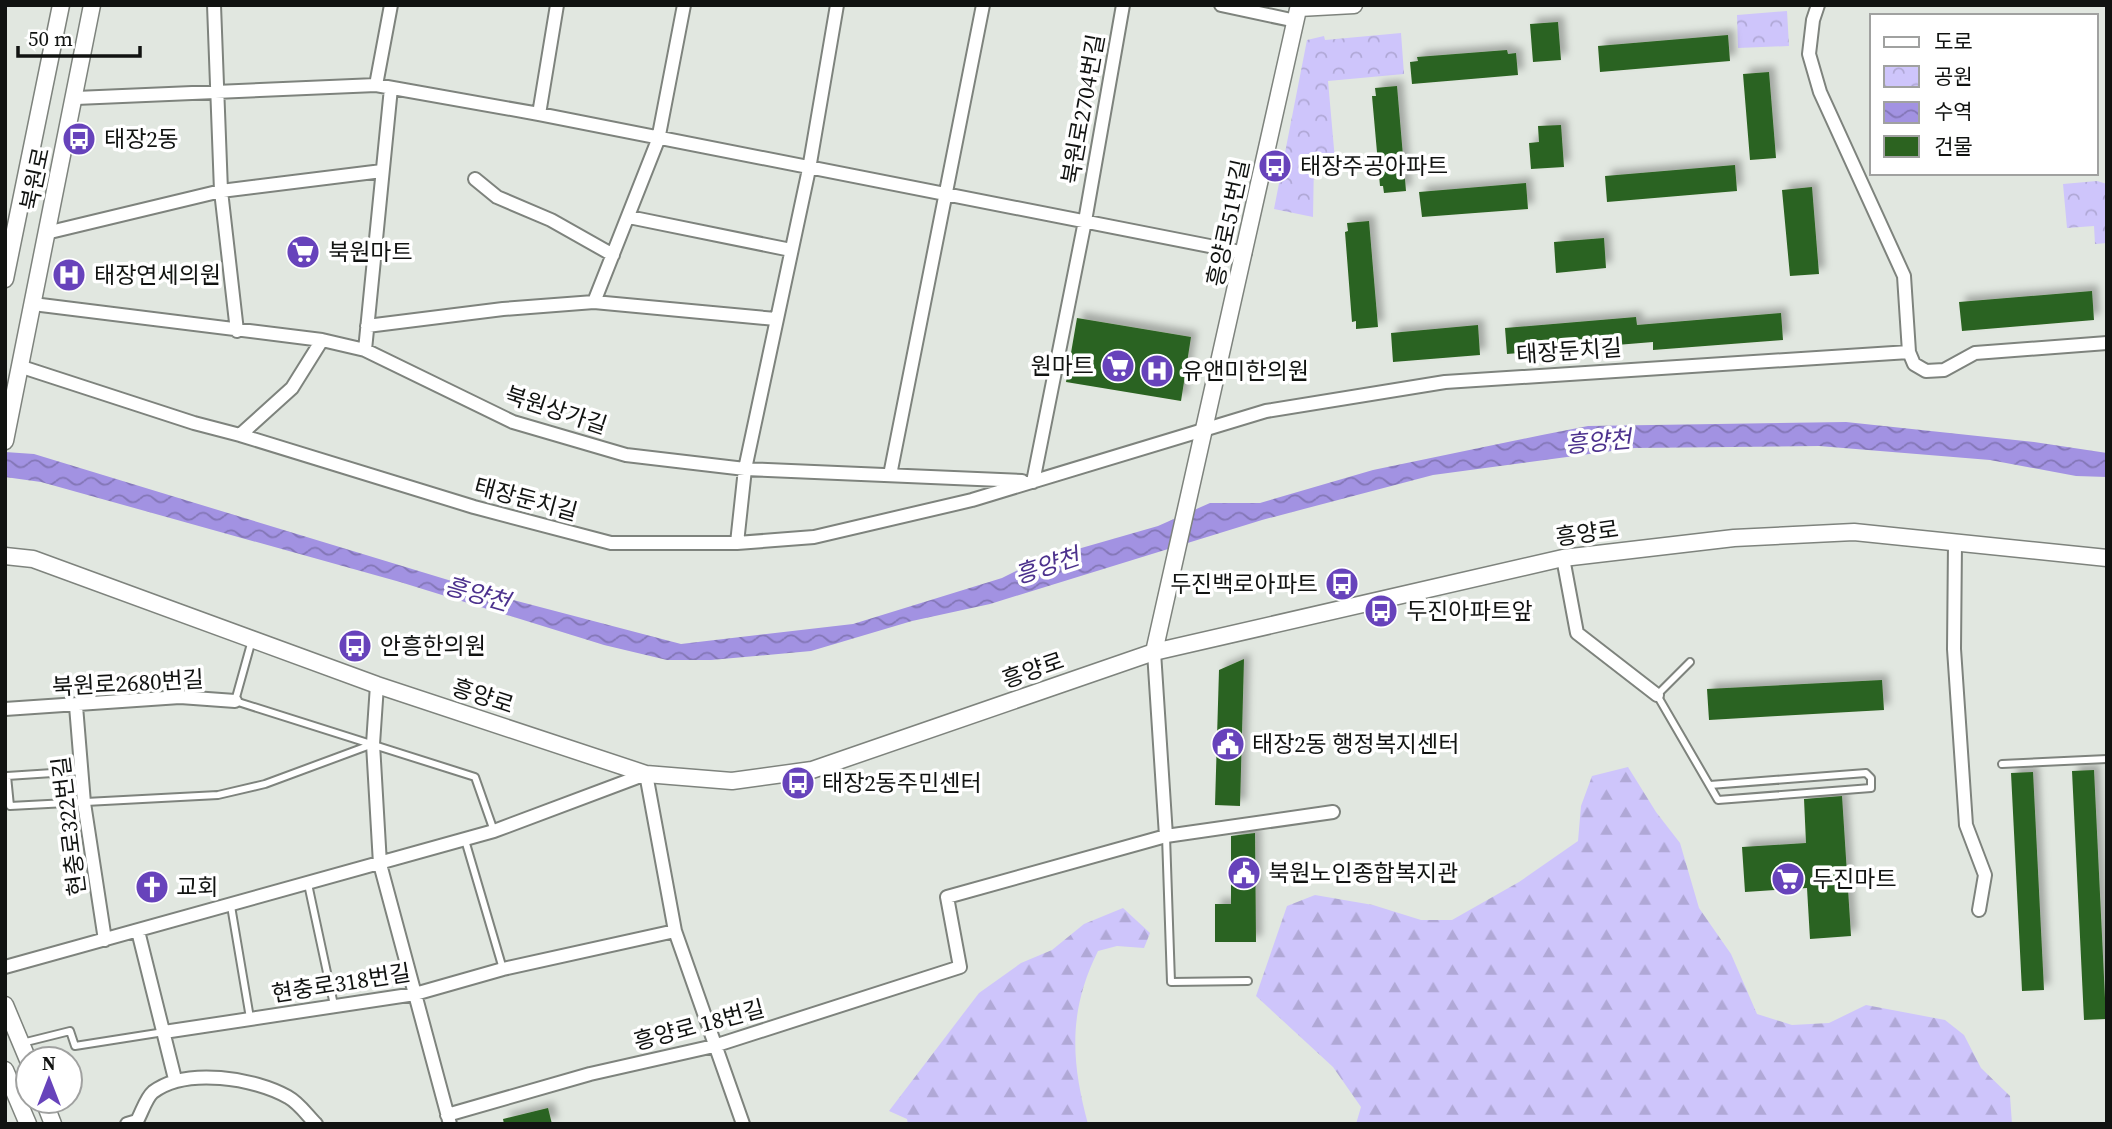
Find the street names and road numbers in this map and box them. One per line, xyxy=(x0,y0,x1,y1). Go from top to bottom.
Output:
street label: 북원로2704번길 xyxy=(1054,31,1112,187)
street label: 북원로 xyxy=(13,145,57,213)
street label: 흥양로51번길 xyxy=(1199,157,1257,289)
street label: 태장둔치길 xyxy=(1515,331,1623,371)
street label: 북원상가길 xyxy=(501,378,611,442)
street label: 태장둔치길 xyxy=(471,470,581,528)
street label: 흥양로 xyxy=(1553,513,1621,553)
street label: 흥양로 xyxy=(998,645,1068,695)
street label: 북원로2680번길 xyxy=(51,663,205,703)
street label: 흥양로 xyxy=(448,671,518,721)
street label: 현충로322번길 xyxy=(45,754,93,898)
street label: 현충로318번길 xyxy=(269,956,413,1010)
street label: 흥양로 18번길 xyxy=(630,992,768,1058)

